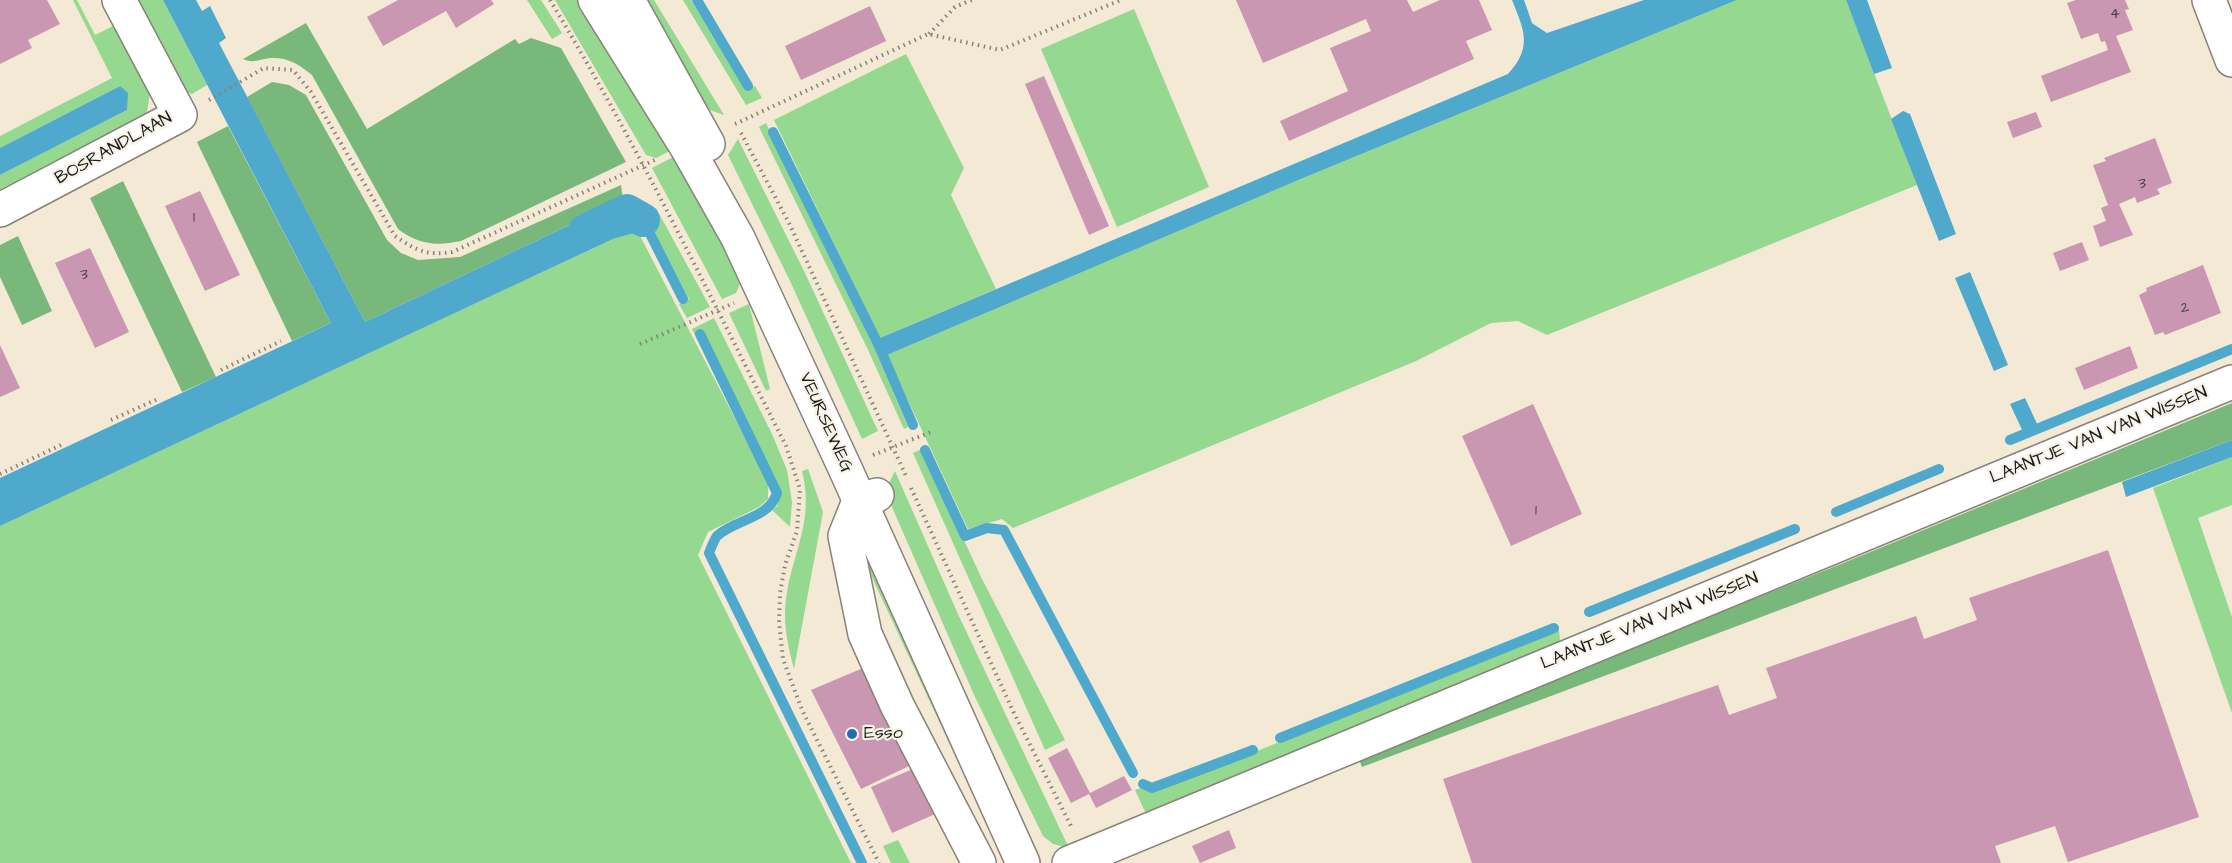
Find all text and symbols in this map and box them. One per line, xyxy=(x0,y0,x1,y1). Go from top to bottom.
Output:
house number: 4 xyxy=(2110,6,2120,24)
street label: BOSRANDLAAN xyxy=(52,108,176,190)
house number: 3 xyxy=(2138,176,2146,194)
house number: 1 xyxy=(193,210,195,228)
house number: 3 xyxy=(80,267,88,285)
house number: 2 xyxy=(2181,300,2189,318)
street label: VEURSEWEG xyxy=(793,370,857,476)
street label: LAANTJE VAN VAN WISSEN xyxy=(1987,382,2211,490)
house number: 1 xyxy=(1535,503,1537,521)
street label: LAANTJE VAN VAN WISSEN xyxy=(1538,568,1762,676)
place label: Esso xyxy=(864,723,903,745)
marker: Esso xyxy=(845,727,859,741)

